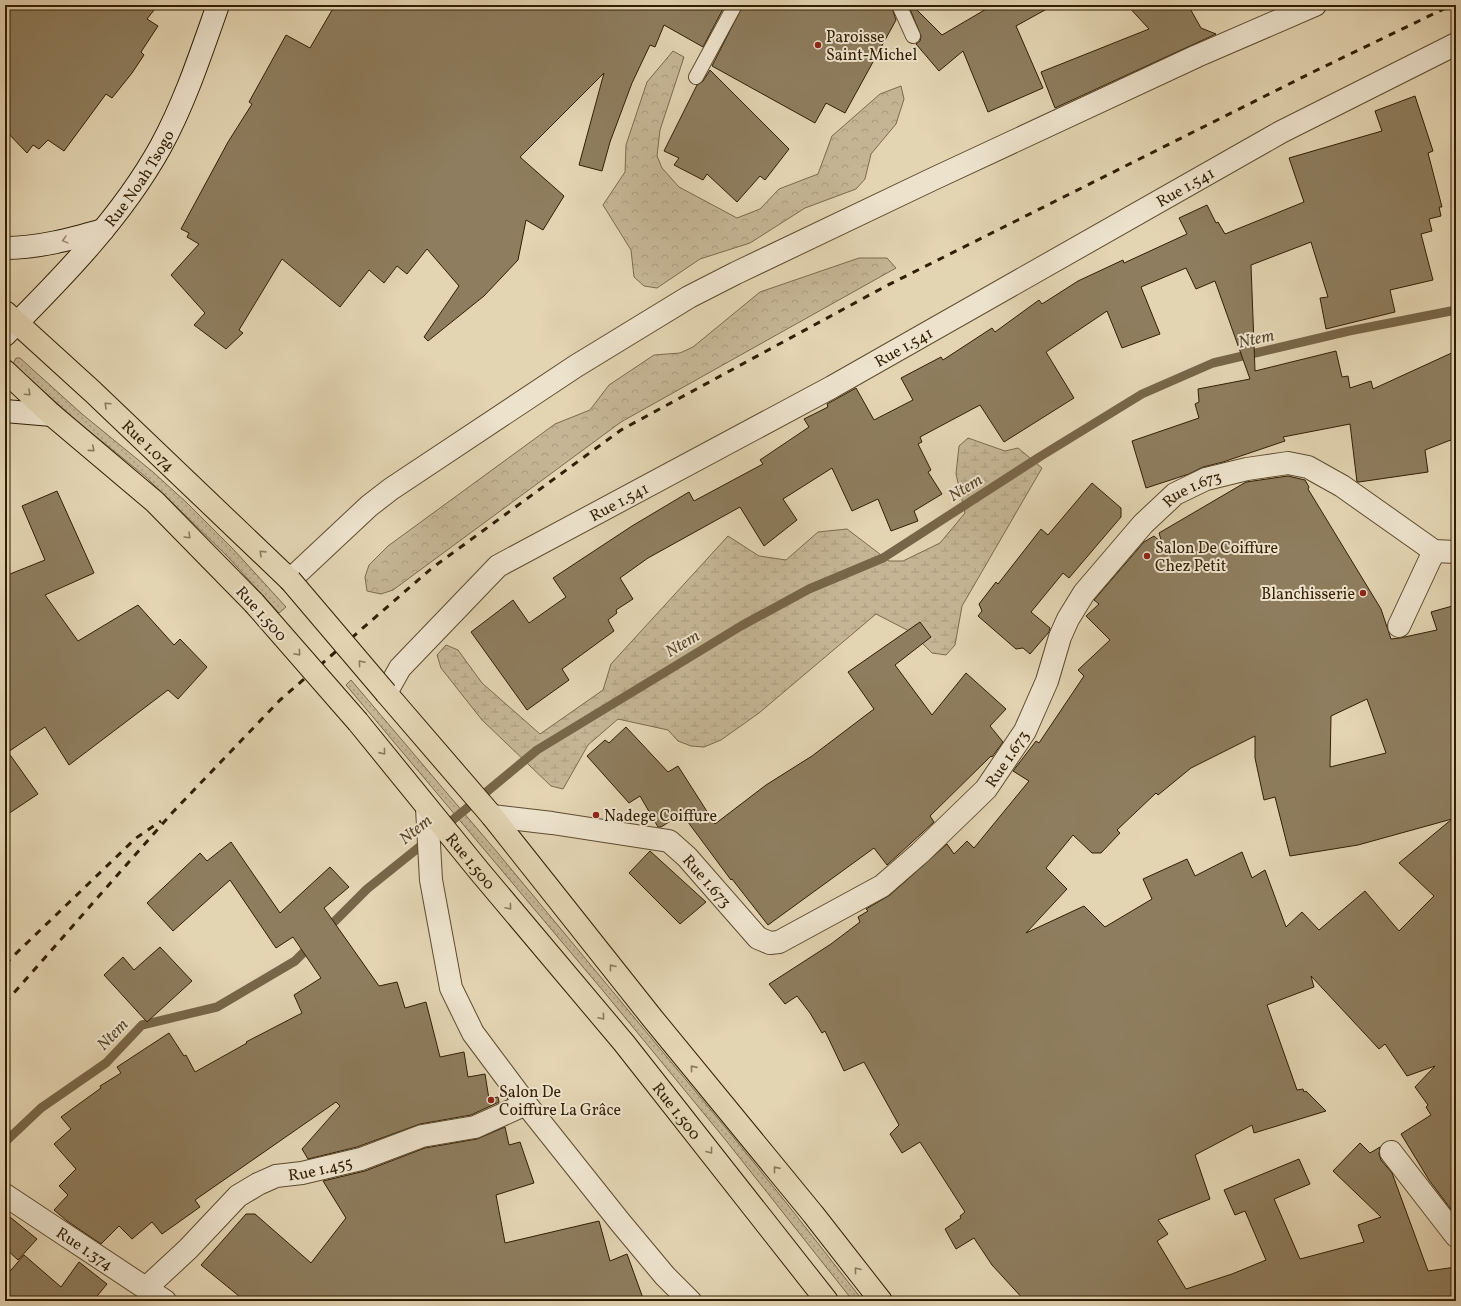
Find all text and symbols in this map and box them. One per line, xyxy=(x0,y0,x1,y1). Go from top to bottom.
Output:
place label: Paroisse Saint-Michel xyxy=(826,27,917,67)
marker: Paroisse Saint-Michel xyxy=(813,40,823,50)
street label: Rue Noah Tsogo xyxy=(101,127,180,232)
street label: Rue 1.541 xyxy=(1153,163,1219,214)
one-way arrow xyxy=(62,235,69,244)
street label: Rue 1.541 xyxy=(871,323,937,374)
water label: Ntem xyxy=(1236,324,1276,354)
one-way arrow xyxy=(23,388,31,396)
one-way arrow xyxy=(104,402,112,410)
street label: Rue 1.074 xyxy=(116,416,179,477)
one-way arrow xyxy=(87,444,95,451)
street label: Rue 1.673 xyxy=(1158,467,1224,513)
water label: Ntem xyxy=(944,469,987,508)
street label: Rue 1.541 xyxy=(586,478,653,528)
one-way arrow xyxy=(184,531,191,539)
place label: Salon De Coiffure Chez Petit xyxy=(1155,538,1278,578)
one-way arrow xyxy=(259,550,267,558)
marker: Salon De Coiffure Chez Petit xyxy=(1142,551,1152,561)
street label: Rue 1.500 xyxy=(230,582,291,647)
place label: Blanchisserie xyxy=(1261,584,1355,606)
marker: Blanchisserie xyxy=(1358,588,1368,598)
water label: Ntem xyxy=(661,625,704,663)
one-way arrow xyxy=(294,648,301,656)
one-way arrow xyxy=(358,660,365,668)
street label: Rue 1.673 xyxy=(981,727,1035,792)
one-way arrow xyxy=(378,748,385,755)
place label: Nadege Coiffure xyxy=(604,806,717,828)
water label: Ntem xyxy=(395,810,437,851)
marker: Nadege Coiffure xyxy=(591,810,601,820)
street label: Rue 1.500 xyxy=(440,829,499,895)
street label: Rue 1.673 xyxy=(677,850,736,913)
one-way arrow xyxy=(505,902,512,910)
one-way arrow xyxy=(609,965,616,972)
one-way arrow xyxy=(598,1012,605,1020)
water label: Ntem xyxy=(92,1014,134,1056)
one-way arrow xyxy=(691,1066,698,1073)
street label: Rue 1.500 xyxy=(646,1079,705,1145)
place label: Salon De Coiffure La Grâce xyxy=(499,1082,621,1122)
marker: Salon De Coiffure La Grâce xyxy=(486,1095,496,1105)
one-way arrow xyxy=(705,1147,712,1154)
street label: Rue 1.455 xyxy=(287,1152,355,1188)
one-way arrow xyxy=(773,1166,780,1173)
street label: Rue 1.374 xyxy=(51,1223,117,1277)
one-way arrow xyxy=(855,1268,862,1275)

